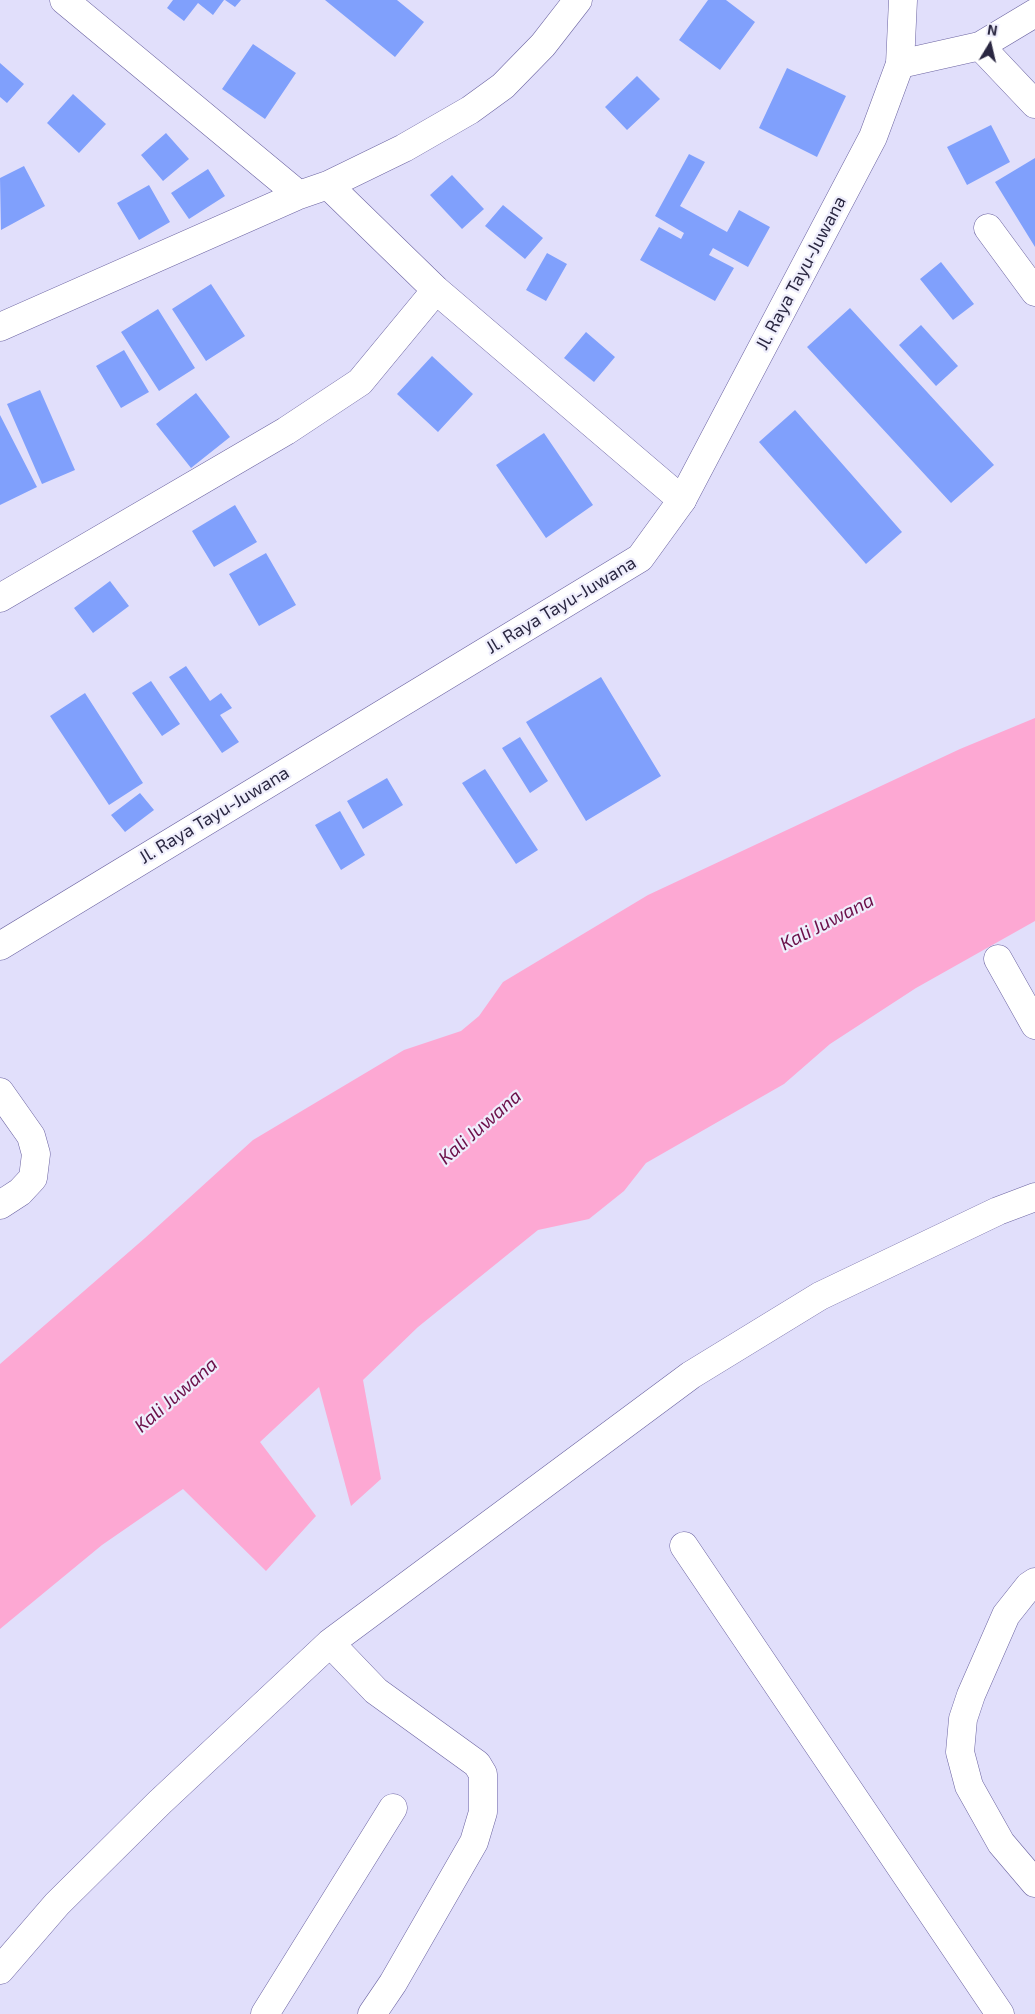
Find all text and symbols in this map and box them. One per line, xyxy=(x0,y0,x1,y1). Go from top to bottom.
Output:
north arrow xyxy=(965,20,1015,70)
text: N xyxy=(986,21,999,39)
street label: Jl. Raya Tayu-Juwana xyxy=(751,192,851,354)
street label: Jl. Raya Tayu-Juwana xyxy=(482,552,640,658)
street label: Jl. Raya Tayu-Juwana xyxy=(135,762,293,868)
water label: Kali Juwana xyxy=(776,889,878,955)
water label: Kali Juwana xyxy=(434,1085,526,1169)
water label: Kali Juwana xyxy=(130,1353,222,1437)

